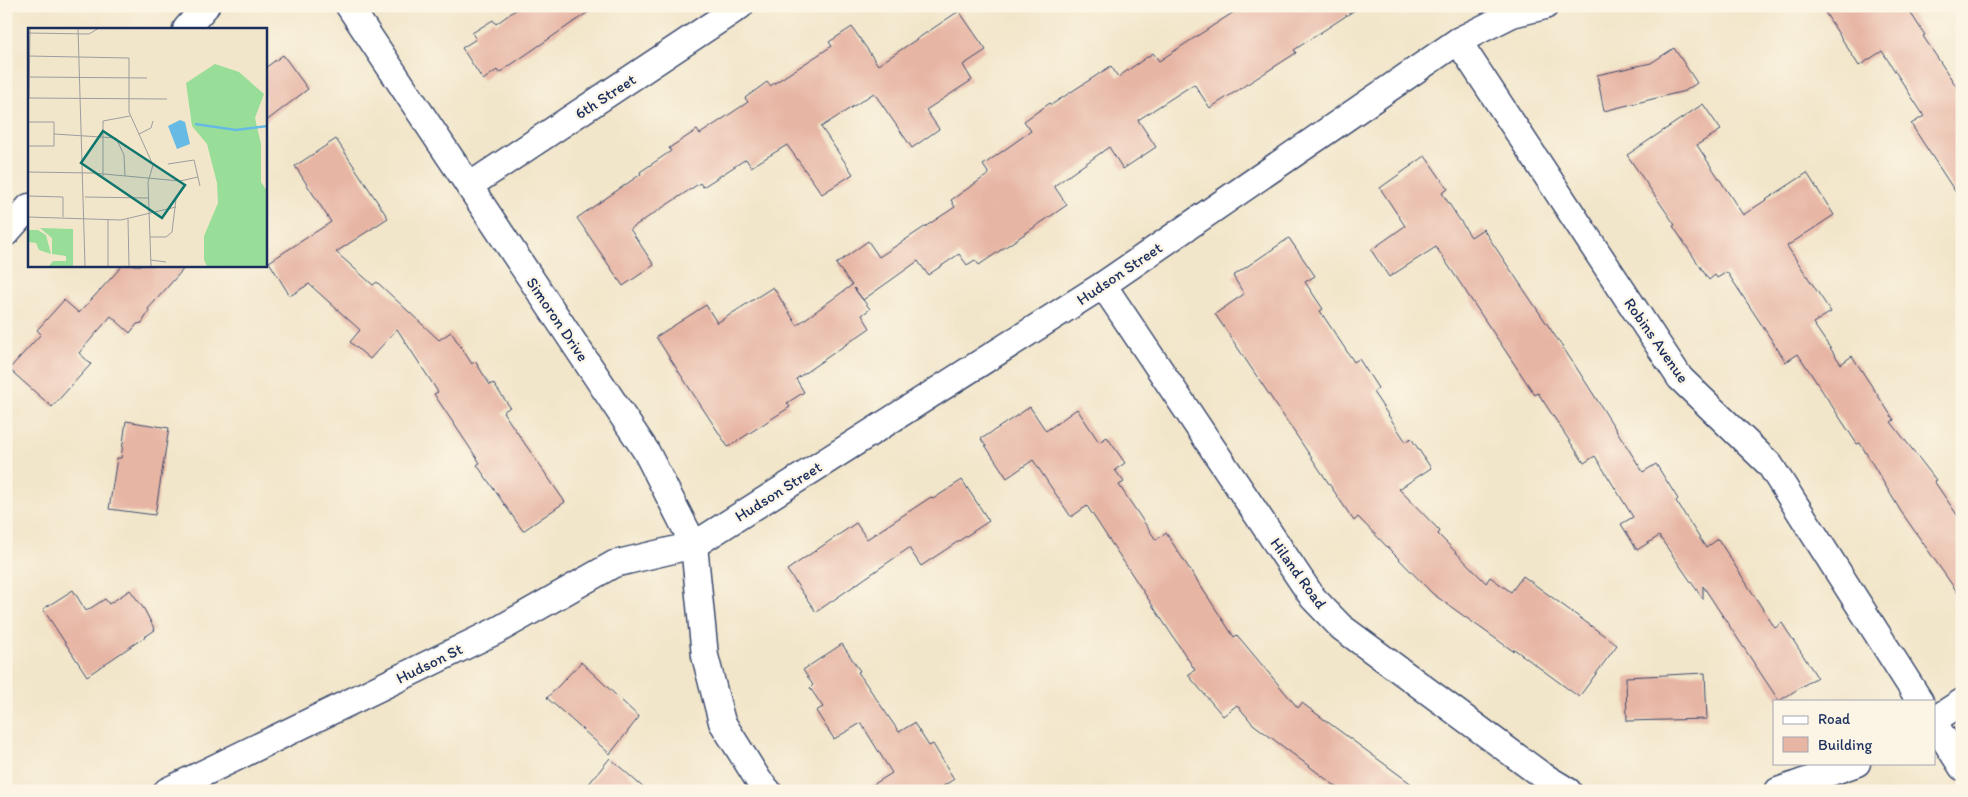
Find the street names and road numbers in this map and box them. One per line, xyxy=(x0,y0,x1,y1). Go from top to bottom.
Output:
street label: 6th Street xyxy=(571,70,639,123)
street label: Hudson Street xyxy=(1073,238,1166,309)
street label: Simoron Drive xyxy=(522,274,593,365)
street label: Robins Avenue xyxy=(1620,294,1693,387)
street label: Hudson Street xyxy=(731,457,825,526)
street label: Hiland Road xyxy=(1266,534,1331,613)
street label: Hudson St xyxy=(393,639,466,688)

